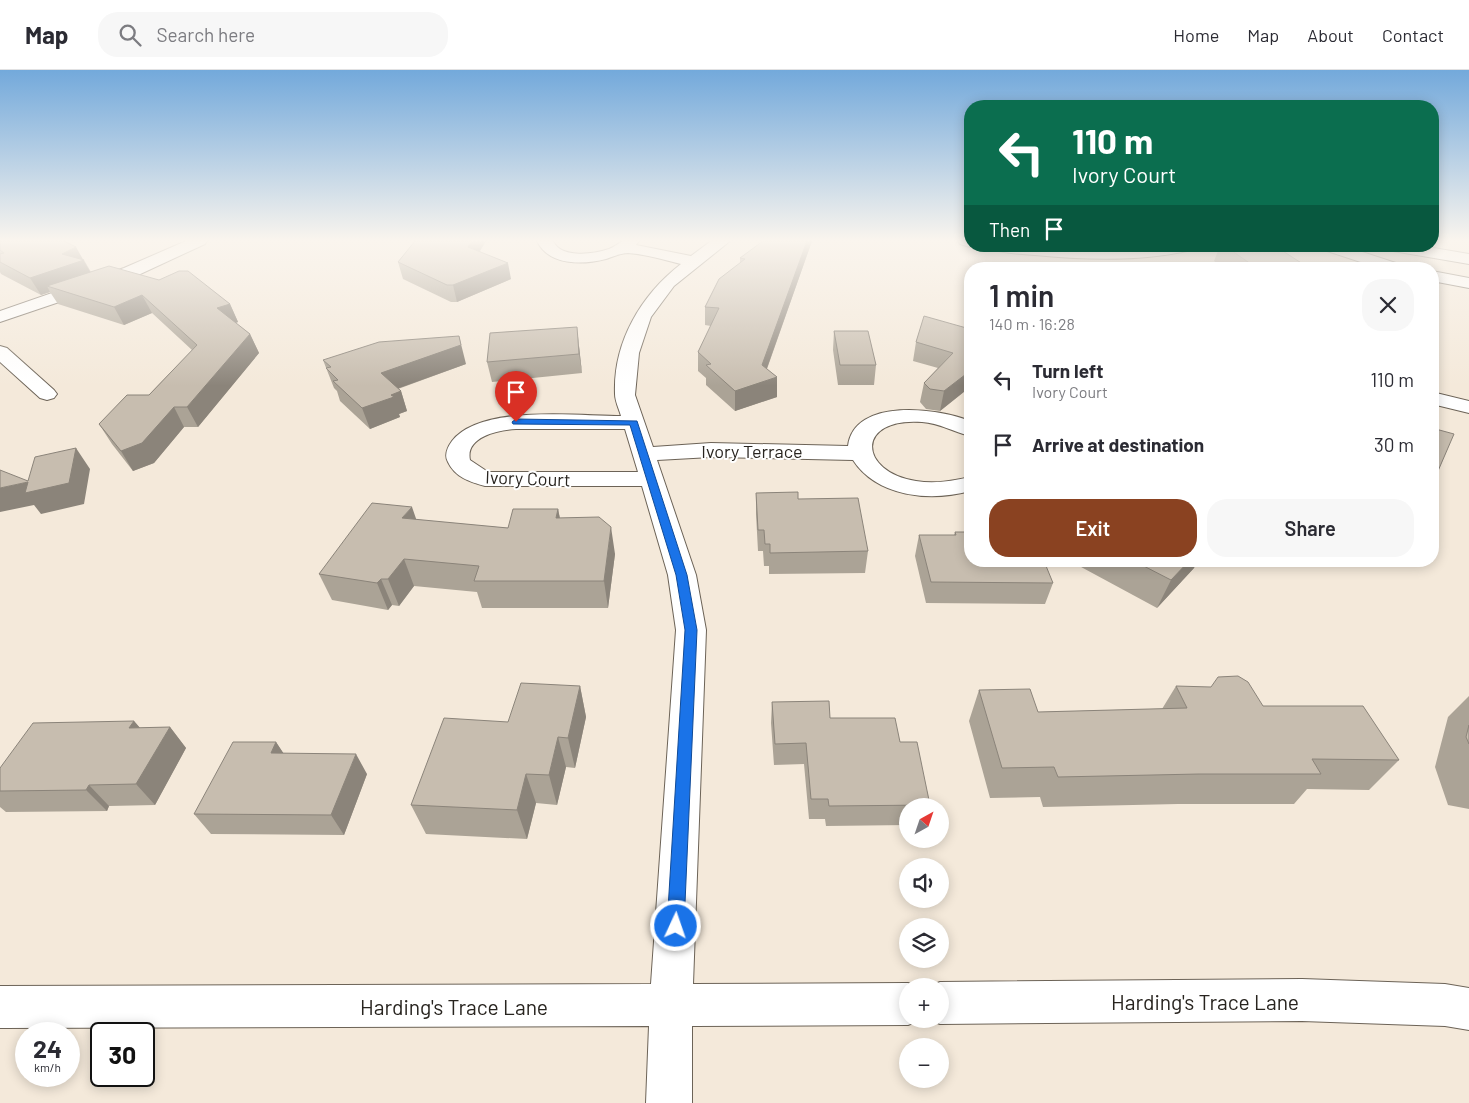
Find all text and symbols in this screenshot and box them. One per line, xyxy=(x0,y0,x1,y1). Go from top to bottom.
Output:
search box xyxy=(98,12,448,57)
text: Map xyxy=(25,20,68,49)
icon: search xyxy=(116,21,144,49)
text: Search here xyxy=(156,23,255,46)
text: Home xyxy=(1173,24,1219,46)
text: Map xyxy=(1247,24,1279,46)
text: About xyxy=(1307,24,1354,46)
text: Contact xyxy=(1382,24,1444,46)
text: 110 m xyxy=(1072,119,1153,161)
icon: left xyxy=(989,120,1054,185)
text: Ivory Court xyxy=(1072,161,1176,187)
icon: arrive xyxy=(1040,215,1068,243)
text: Then xyxy=(989,218,1030,241)
text: 1 min xyxy=(989,277,1054,313)
button: close xyxy=(1362,279,1414,331)
text: 140 m · 16:28 xyxy=(989,314,1075,333)
text: Turn left xyxy=(1032,359,1103,382)
icon: left xyxy=(989,366,1017,394)
text: 110 m xyxy=(1370,368,1414,391)
pin xyxy=(495,371,537,422)
icon: arrive xyxy=(502,378,530,406)
text: Ivory Court xyxy=(1032,382,1108,401)
icon: arrive xyxy=(989,431,1017,459)
text: Arrive at destination xyxy=(1032,433,1204,456)
text: 30 m xyxy=(1374,433,1414,456)
street label: Ivory Terrace xyxy=(701,440,803,462)
street label: Ivory Court xyxy=(485,466,571,490)
button: Exit xyxy=(989,499,1197,557)
button: Share xyxy=(1207,499,1414,557)
north arrow xyxy=(899,798,949,848)
map controls xyxy=(899,798,949,1088)
button: sound xyxy=(899,858,949,908)
position arrow xyxy=(649,899,701,951)
button: layers xyxy=(899,918,949,968)
button: + xyxy=(899,978,949,1028)
street label: Harding's Trace Lane xyxy=(1111,989,1299,1014)
street label: Harding's Trace Lane xyxy=(360,994,548,1019)
speed limit sign: 30 xyxy=(90,1022,155,1087)
text: 24 xyxy=(33,1033,62,1063)
button: − xyxy=(899,1038,949,1088)
text: km/h xyxy=(34,1060,61,1074)

